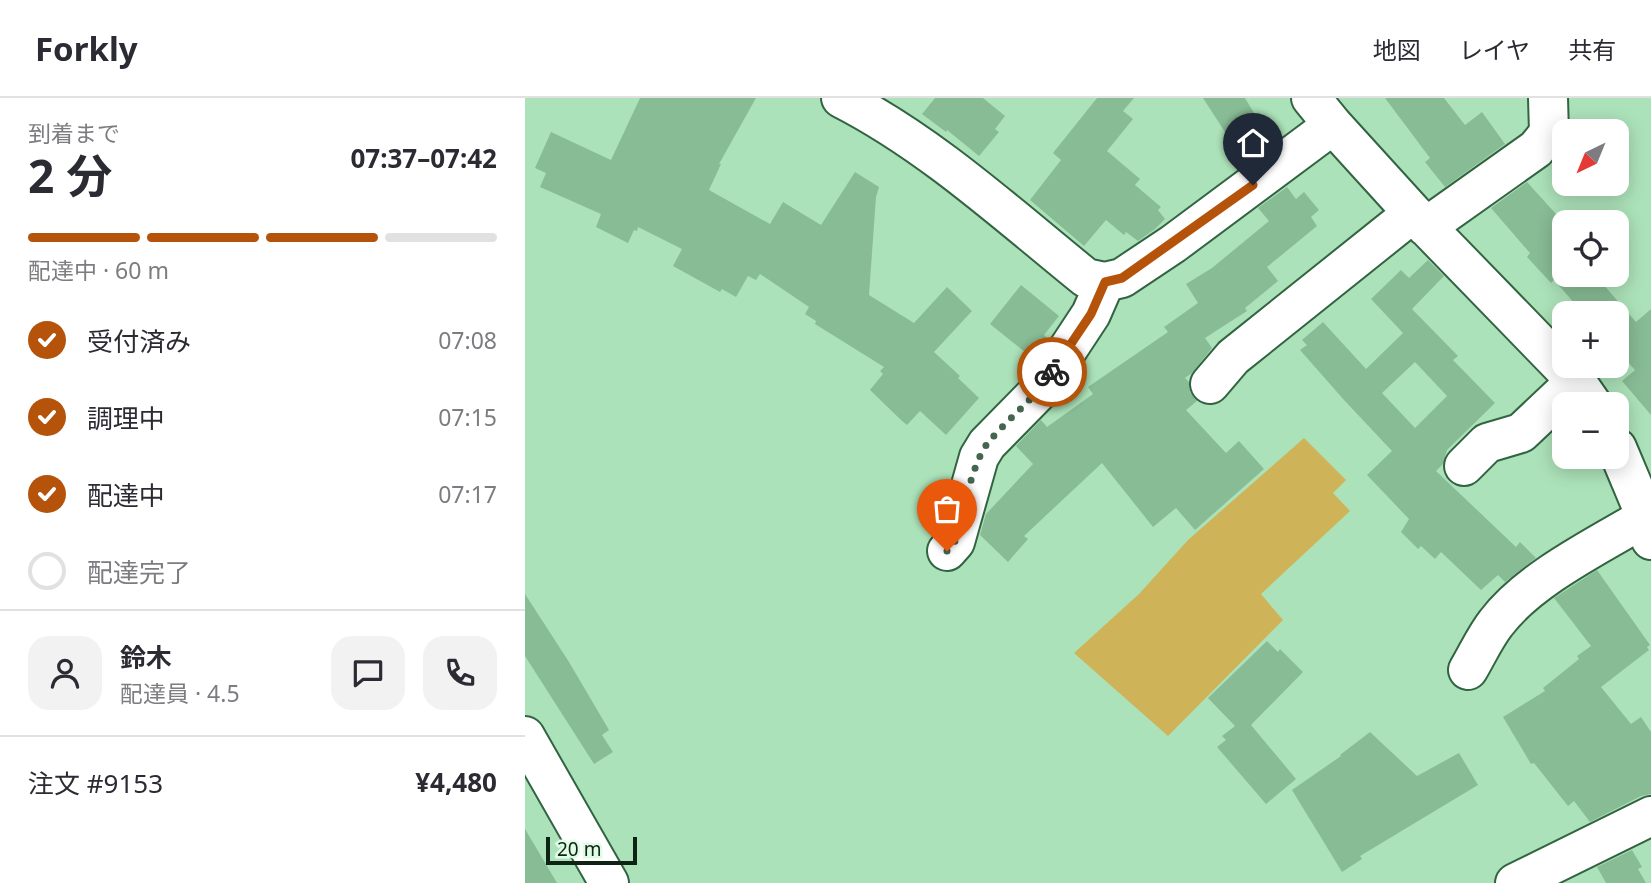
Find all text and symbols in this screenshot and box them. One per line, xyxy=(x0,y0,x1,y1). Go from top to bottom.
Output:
text: Forkly xyxy=(35,26,138,71)
text: 地図 xyxy=(1373,33,1421,66)
text: レイヤ xyxy=(1459,33,1530,66)
text: 共有 xyxy=(1568,33,1616,66)
pin xyxy=(1223,113,1283,185)
text: 到着まで xyxy=(28,117,120,149)
north arrow xyxy=(1552,119,1629,196)
map controls xyxy=(1552,119,1629,469)
icon: home xyxy=(1234,124,1272,162)
text: 07:37–07:42 xyxy=(350,140,497,176)
text: 2 分 xyxy=(28,144,112,206)
button: locate xyxy=(1552,210,1629,287)
text: 配達中 · 60 m xyxy=(28,254,169,286)
button: + xyxy=(1552,301,1629,378)
icon: check xyxy=(28,321,66,359)
text: 受付済み xyxy=(87,323,191,359)
text: 07:08 xyxy=(438,324,497,356)
courier xyxy=(1017,337,1087,407)
icon: bike xyxy=(1033,353,1071,391)
button: − xyxy=(1552,392,1629,469)
icon: check xyxy=(28,398,66,436)
text: 調理中 xyxy=(87,400,165,436)
text: 07:15 xyxy=(438,401,497,433)
icon: check xyxy=(28,475,66,513)
text: 配達中 xyxy=(87,477,165,513)
text: 07:17 xyxy=(438,478,497,510)
pin xyxy=(917,479,977,551)
icon: bag xyxy=(928,490,966,528)
text: 配達完了 xyxy=(87,554,191,590)
button: person xyxy=(28,636,102,710)
button: chat xyxy=(331,636,405,710)
button: phone xyxy=(423,636,497,710)
text: 鈴木 xyxy=(120,639,172,675)
text: 配達員 · 4.5 xyxy=(120,677,240,709)
text: ¥4,480 xyxy=(415,764,497,800)
text: 注文 #9153 xyxy=(28,765,163,801)
scale bar xyxy=(546,834,637,866)
text: 20 m xyxy=(557,836,601,862)

